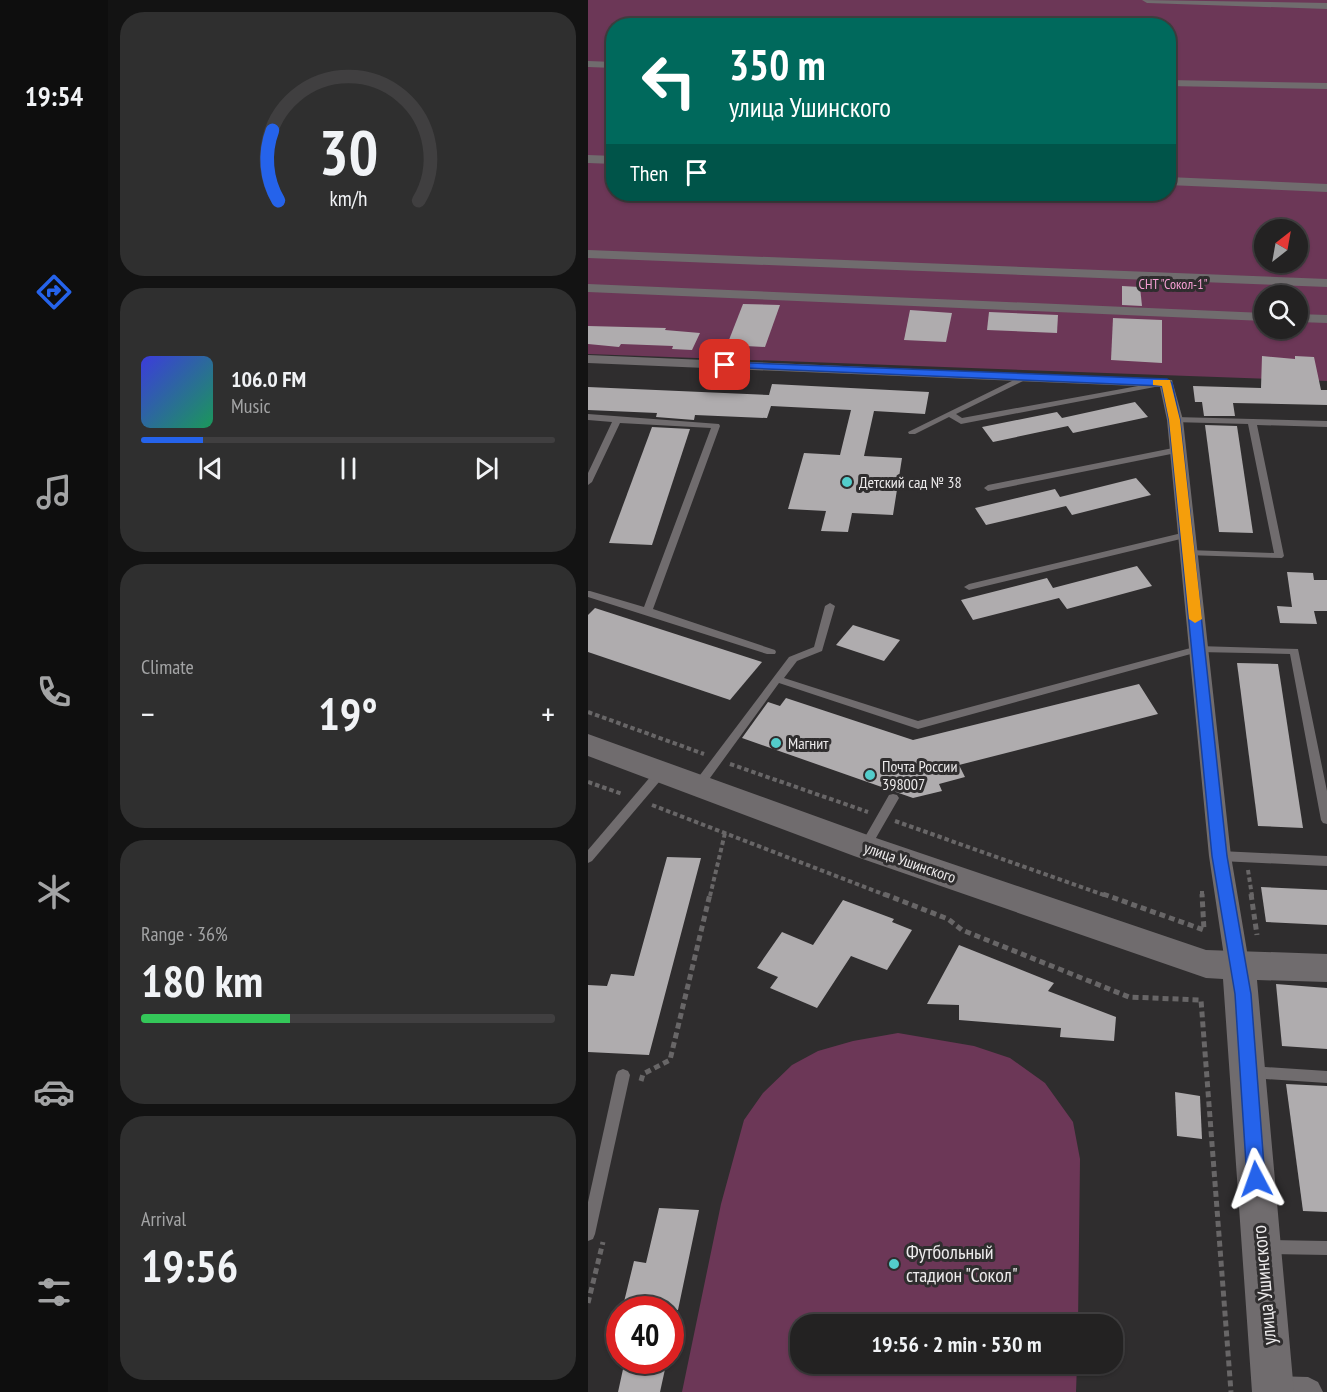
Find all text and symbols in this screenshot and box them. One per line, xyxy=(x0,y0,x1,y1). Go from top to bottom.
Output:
text: 350 m xyxy=(729,37,826,92)
icon: left xyxy=(630,42,708,120)
text: 19:54 xyxy=(25,79,83,113)
text: улица Ушинского xyxy=(729,90,891,124)
text: 30 xyxy=(318,111,378,192)
icon: arrive xyxy=(680,156,713,189)
text: Then xyxy=(630,159,668,187)
text: km/h xyxy=(329,184,367,212)
north arrow xyxy=(1254,219,1308,273)
map controls xyxy=(1254,219,1308,339)
icon: directions xyxy=(33,271,75,313)
park label: СНТ "Сокол-1" xyxy=(1139,275,1207,293)
button: search xyxy=(1254,285,1308,339)
pin xyxy=(699,339,750,390)
icon: arrive xyxy=(708,348,741,381)
text: 106.0 FM xyxy=(231,365,306,393)
text: Music xyxy=(231,393,271,419)
icon: previous xyxy=(194,452,227,485)
icon: pause xyxy=(332,452,365,485)
icon: next xyxy=(470,452,503,485)
icon: music xyxy=(33,471,75,513)
place label: Детский сад № 38 xyxy=(859,472,962,492)
marker: Детский сад № 38 xyxy=(840,475,854,489)
text: Climate xyxy=(141,654,194,680)
icon: phone xyxy=(33,671,75,713)
text: 19° xyxy=(318,684,378,742)
text: − xyxy=(141,692,155,735)
text: + xyxy=(541,692,555,735)
place label: Магнит xyxy=(788,733,829,753)
marker: Магнит xyxy=(769,736,783,750)
place label: Почта России 398007 xyxy=(882,756,957,794)
marker: Почта России 398007 xyxy=(863,768,877,782)
street label: улица Ушинского xyxy=(861,837,959,887)
icon: climate xyxy=(33,871,75,913)
text: Range · 36% xyxy=(141,921,228,947)
text: 180 km xyxy=(141,951,263,1009)
icon: car xyxy=(33,1071,75,1113)
position arrow xyxy=(1224,1147,1288,1211)
text: Arrival xyxy=(141,1206,186,1232)
street label: улица Ушинского xyxy=(1246,1224,1282,1346)
text: 19:56 xyxy=(141,1236,238,1294)
place label: Футбольный стадион "Сокол" xyxy=(906,1239,1018,1288)
marker: Футбольный стадион "Сокол" xyxy=(887,1257,901,1271)
icon: filters xyxy=(33,1271,75,1313)
speed limit sign: 40 xyxy=(606,1296,684,1374)
text: 19:56 · 2 min · 530 m xyxy=(871,1330,1042,1358)

